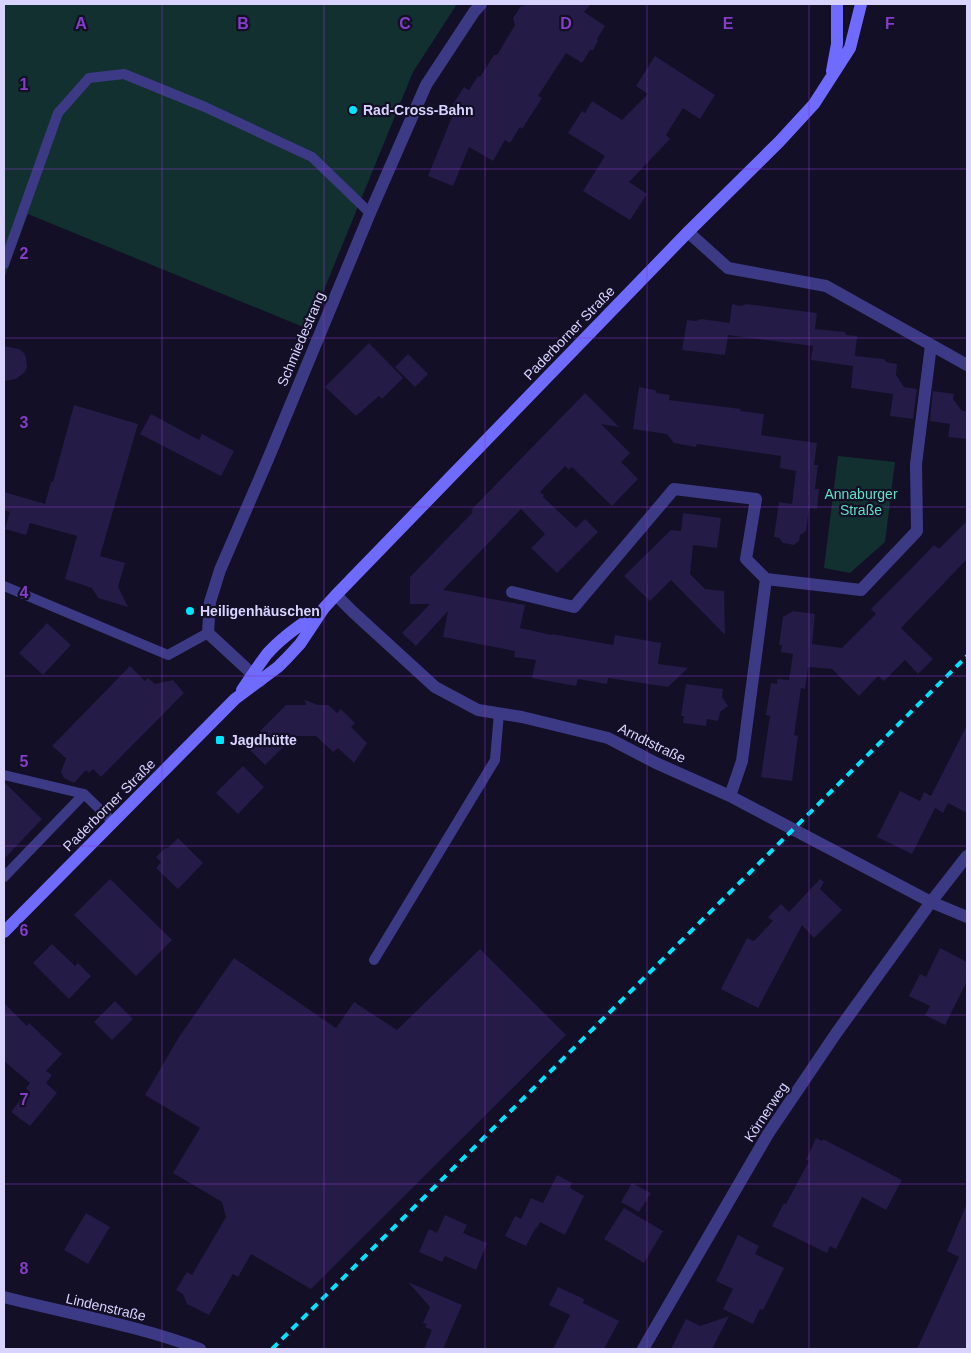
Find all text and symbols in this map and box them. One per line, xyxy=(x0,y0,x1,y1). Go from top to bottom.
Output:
text: A xyxy=(75,15,87,32)
text: B xyxy=(237,15,249,32)
text: C xyxy=(399,15,411,32)
text: D xyxy=(560,15,572,32)
text: E xyxy=(723,15,734,32)
text: F xyxy=(885,15,895,32)
text: 1 xyxy=(20,76,29,93)
place label: Rad-Cross-Bahn xyxy=(363,102,473,118)
marker: Rad-Cross-Bahn xyxy=(347,104,359,116)
text: 2 xyxy=(20,245,29,262)
street label: Paderborner Straße xyxy=(520,283,618,383)
street label: Schmiedestrang xyxy=(274,289,328,389)
text: 3 xyxy=(20,414,29,431)
park label: Annaburger Straße xyxy=(824,486,898,518)
text: 4 xyxy=(20,584,29,601)
place label: Heiligenhäuschen xyxy=(200,603,320,619)
marker: Heiligenhäuschen xyxy=(184,605,196,617)
street label: Arndtstraße xyxy=(616,720,689,766)
place label: Jagdhütte xyxy=(230,732,297,748)
marker: Jagdhütte xyxy=(214,734,226,746)
text: 5 xyxy=(20,753,29,770)
street label: Paderborner Straße xyxy=(60,755,159,854)
text: 6 xyxy=(20,922,29,939)
street label: Körnerweg xyxy=(741,1079,791,1145)
text: 7 xyxy=(20,1091,29,1108)
text: 8 xyxy=(20,1260,29,1277)
street label: Lindenstraße xyxy=(64,1290,148,1324)

